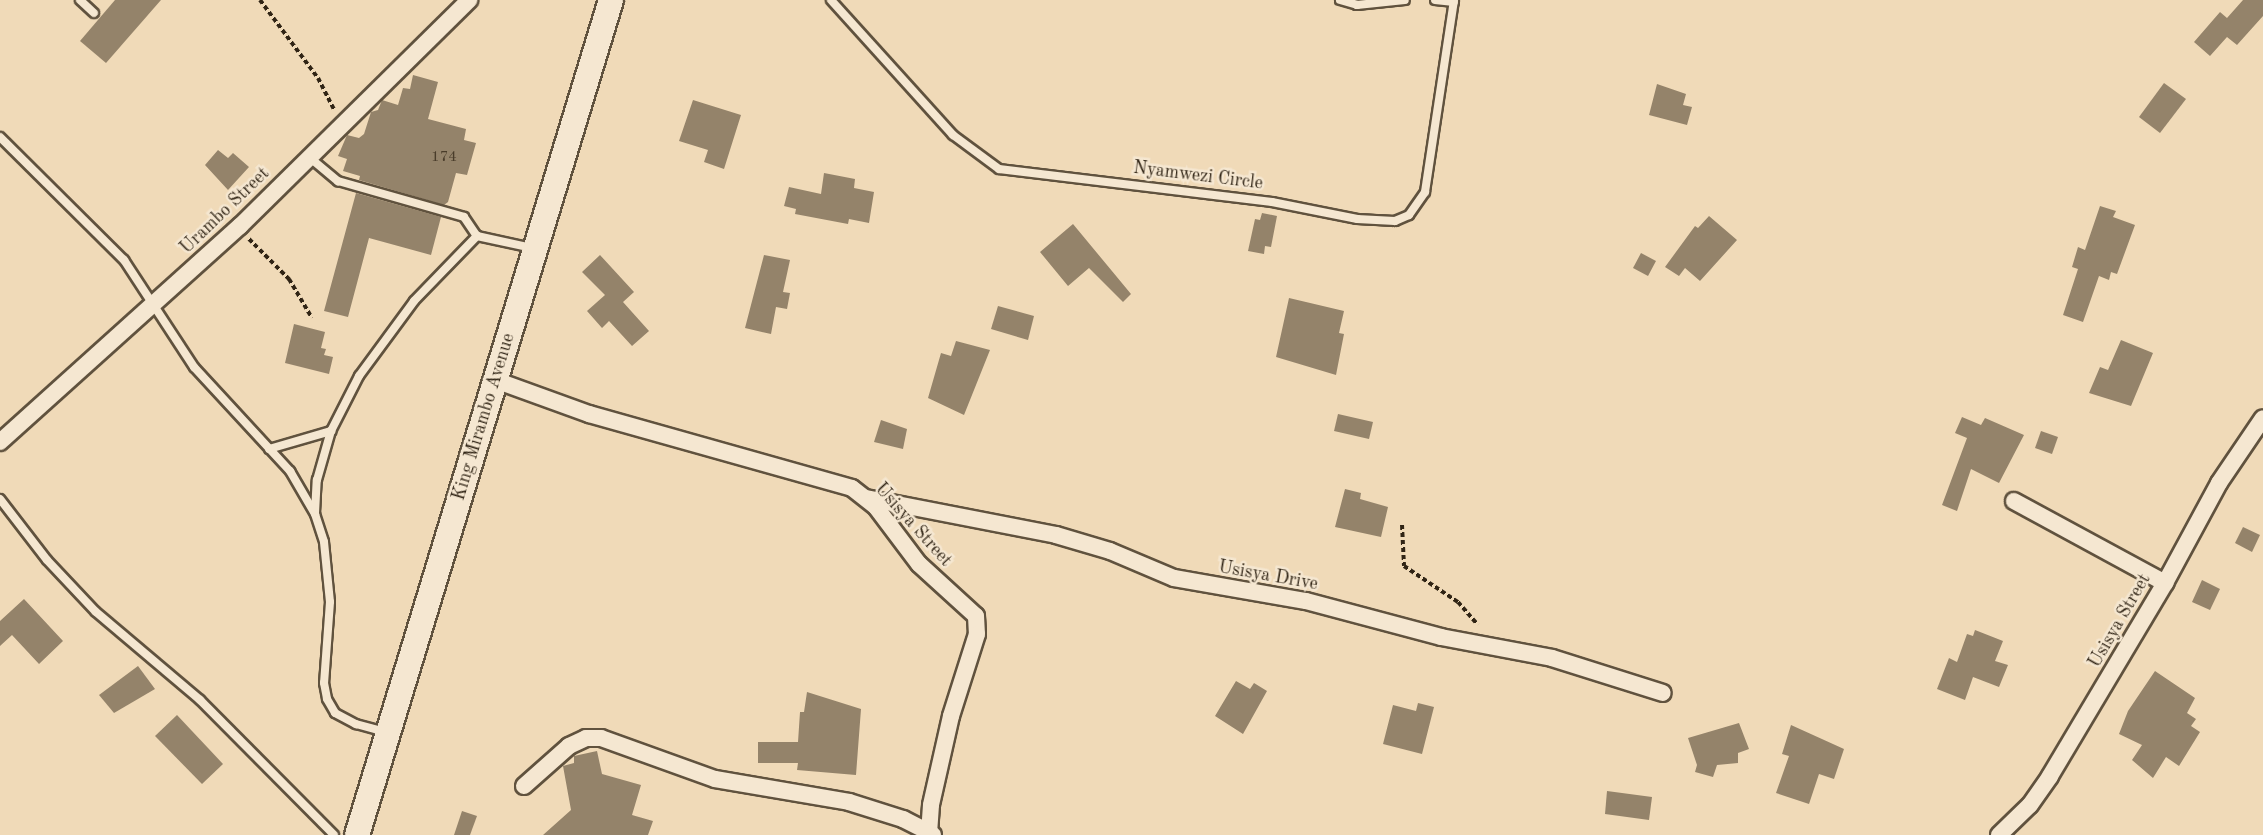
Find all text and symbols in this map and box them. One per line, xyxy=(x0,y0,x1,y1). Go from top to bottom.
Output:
house number: 174 xyxy=(431,149,457,167)
street label: Nyamwezi Circle xyxy=(1132,157,1264,195)
street label: Urambo Street xyxy=(176,163,274,259)
street label: King Mirambo Avenue xyxy=(448,331,520,503)
street label: Usisya Street xyxy=(870,479,956,571)
street label: Usisya Drive xyxy=(1217,557,1319,595)
street label: Usisya Street xyxy=(2084,570,2156,672)

